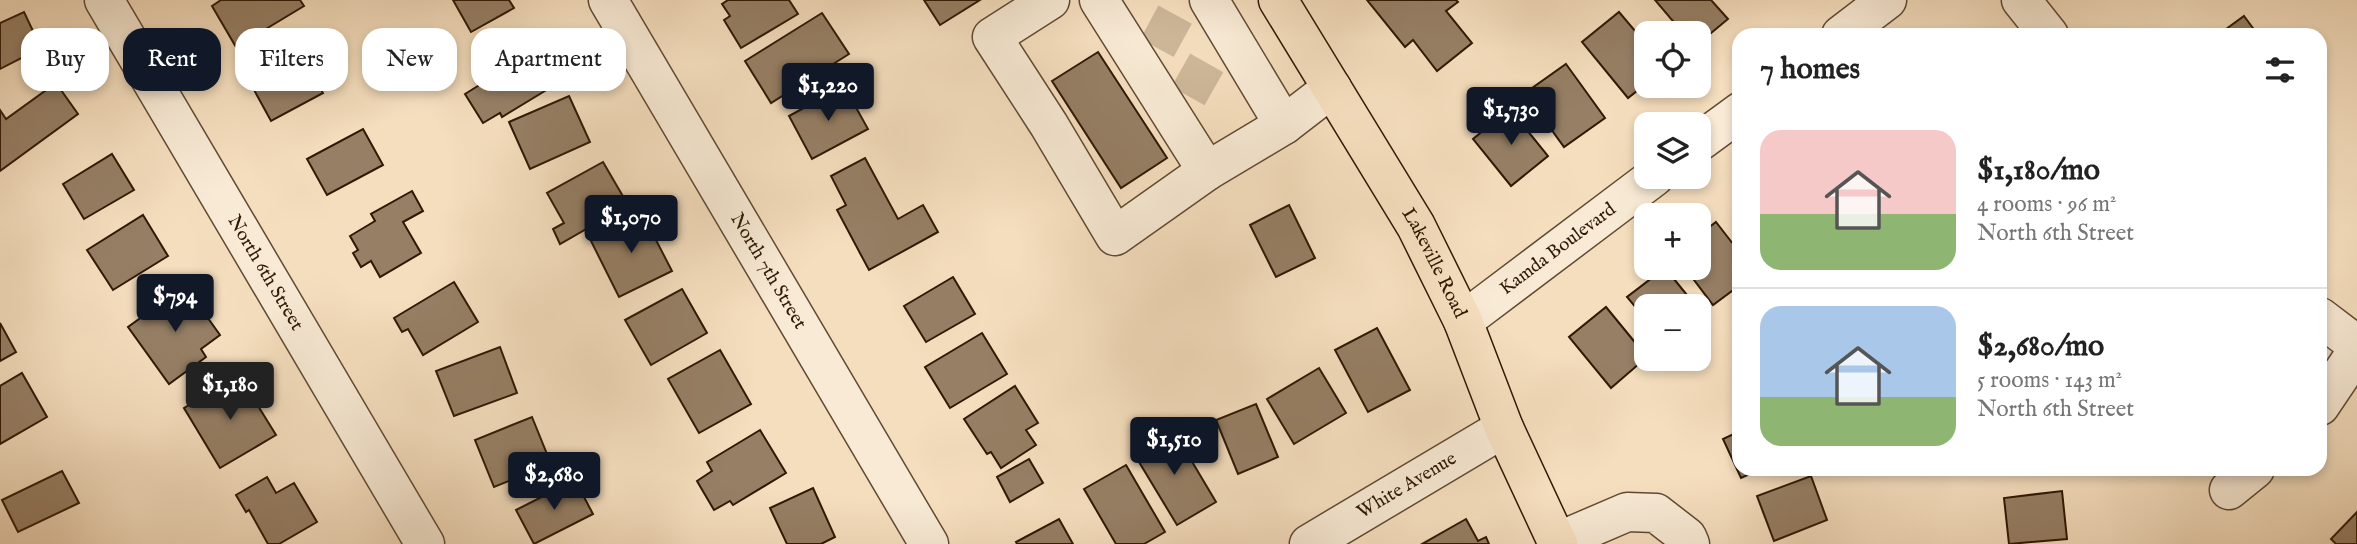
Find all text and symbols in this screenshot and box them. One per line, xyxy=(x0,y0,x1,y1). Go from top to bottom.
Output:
map controls xyxy=(1634,21,1711,371)
button: locate xyxy=(1634,21,1711,98)
chip: Buy xyxy=(21,28,109,91)
chip: Rent xyxy=(123,28,221,91)
chip: Filters xyxy=(235,28,348,91)
chip: New xyxy=(362,28,457,91)
chip: Apartment xyxy=(471,28,626,91)
text: 7 homes xyxy=(1760,51,1860,89)
icon: filters xyxy=(2261,51,2299,89)
pin: $1,220 xyxy=(771,64,885,123)
text: $1,220 xyxy=(798,71,858,100)
pin: $1,730 xyxy=(1454,88,1568,147)
text: $1,730 xyxy=(1483,95,1539,124)
button: layers xyxy=(1634,112,1711,189)
text: $1,180/mo xyxy=(1977,152,2100,190)
icon: home xyxy=(1816,158,1900,242)
text: 4 rooms · 96 m² xyxy=(1977,190,2116,219)
pin: $1,070 xyxy=(574,196,688,255)
street label: Kamda Boulevard xyxy=(1495,197,1622,301)
text: $1,070 xyxy=(601,203,661,232)
button: + xyxy=(1634,203,1711,280)
street label: Lakeville Road xyxy=(1396,204,1472,323)
street label: North 7th Street xyxy=(724,209,812,334)
street label: North 6th Street xyxy=(222,211,309,335)
text: North 6th Street xyxy=(1977,219,2134,248)
pin: $794 xyxy=(134,274,216,334)
text: $794 xyxy=(153,282,197,311)
button: − xyxy=(1634,294,1711,371)
text: $2,680/mo xyxy=(1977,328,2104,366)
icon: home xyxy=(1816,334,1900,418)
pin: $1,180 xyxy=(173,362,287,422)
text: 5 rooms · 143 m² xyxy=(1977,366,2122,395)
text: $1,180 xyxy=(202,370,258,399)
text: North 6th Street xyxy=(1977,395,2134,424)
pin: $1,510 xyxy=(1117,418,1231,477)
text: $1,510 xyxy=(1146,425,1202,454)
street label: White Avenue xyxy=(1353,447,1461,525)
pin: $2,680 xyxy=(497,452,611,512)
text: $2,680 xyxy=(524,460,584,489)

